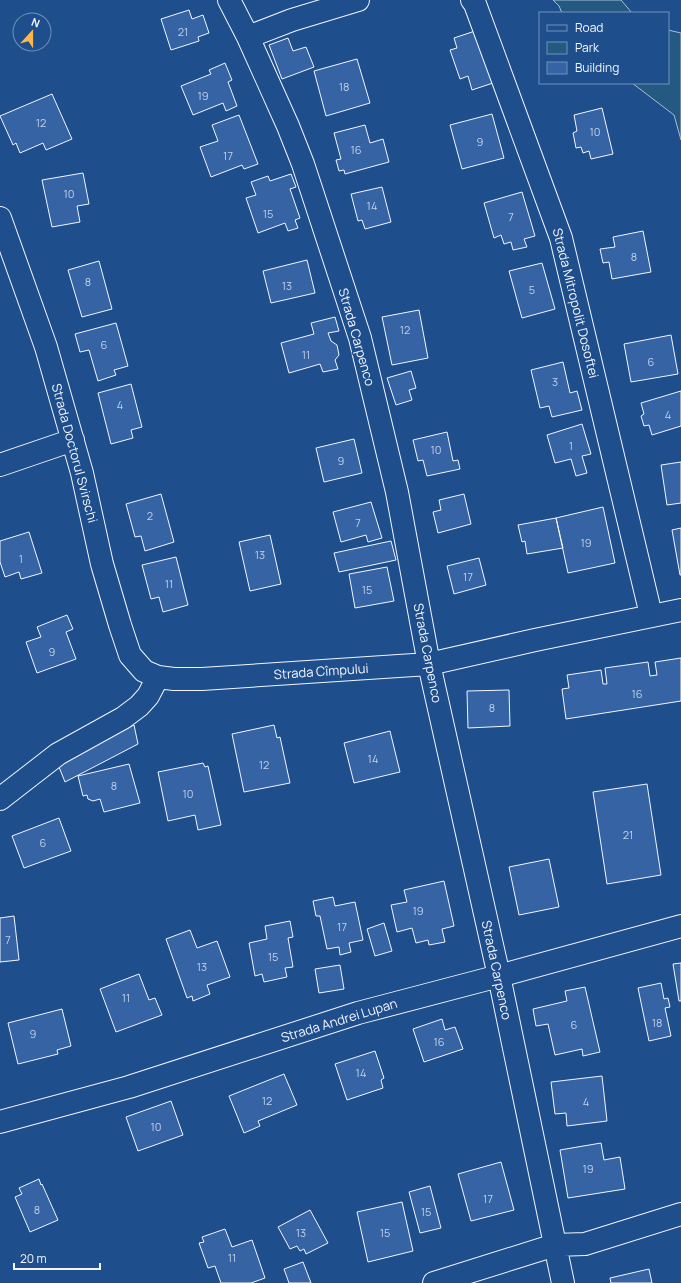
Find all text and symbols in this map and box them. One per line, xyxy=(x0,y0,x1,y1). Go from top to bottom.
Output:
north arrow xyxy=(12,12,52,52)
legend xyxy=(539,12,669,84)
text: N xyxy=(29,14,42,31)
text: Road xyxy=(575,19,603,36)
house number: 21 xyxy=(178,24,188,39)
text: Park xyxy=(575,39,600,56)
text: Building xyxy=(575,59,619,76)
house number: 18 xyxy=(339,79,349,94)
house number: 19 xyxy=(197,88,209,103)
house number: 12 xyxy=(36,115,46,130)
house number: 10 xyxy=(589,124,601,139)
house number: 9 xyxy=(477,134,484,149)
house number: 16 xyxy=(350,142,362,157)
house number: 17 xyxy=(223,148,233,163)
house number: 10 xyxy=(63,186,75,201)
house number: 14 xyxy=(367,198,377,213)
house number: 15 xyxy=(263,206,273,221)
house number: 7 xyxy=(508,209,514,224)
street label: Strada Mitropolit Dosoftei xyxy=(549,226,603,380)
house number: 8 xyxy=(631,249,637,264)
house number: 8 xyxy=(85,274,91,289)
house number: 13 xyxy=(282,278,292,293)
house number: 5 xyxy=(529,282,535,297)
street label: Strada Carpenco xyxy=(334,286,380,388)
house number: 12 xyxy=(400,322,410,337)
house number: 6 xyxy=(101,337,108,352)
house number: 11 xyxy=(302,347,310,362)
house number: 6 xyxy=(648,354,655,369)
house number: 3 xyxy=(552,374,558,389)
street label: Strada Doctorul Svirschi xyxy=(48,381,102,525)
house number: 4 xyxy=(117,397,123,412)
house number: 4 xyxy=(665,407,671,422)
house number: 1 xyxy=(569,438,573,453)
house number: 10 xyxy=(430,442,442,457)
house number: 9 xyxy=(338,453,345,468)
house number: 2 xyxy=(147,508,153,523)
house number: 7 xyxy=(355,515,361,530)
house number: 19 xyxy=(580,535,592,550)
house number: 13 xyxy=(255,547,265,562)
house number: 1 xyxy=(19,551,23,566)
house number: 17 xyxy=(463,569,473,584)
house number: 11 xyxy=(165,576,173,591)
house number: 15 xyxy=(362,582,372,597)
street label: Strada Carpenco xyxy=(410,602,447,705)
house number: 9 xyxy=(49,644,56,659)
street label: Strada Cîmpului xyxy=(273,659,369,683)
house number: 16 xyxy=(631,686,643,701)
house number: 8 xyxy=(489,700,495,715)
house number: 14 xyxy=(368,751,378,766)
house number: 12 xyxy=(259,757,269,772)
house number: 8 xyxy=(111,778,117,793)
house number: 10 xyxy=(182,786,194,801)
house number: 21 xyxy=(623,827,633,842)
house number: 6 xyxy=(40,835,47,850)
house number: 19 xyxy=(412,903,424,918)
house number: 17 xyxy=(337,919,347,934)
street label: Strada Carpenco xyxy=(478,919,516,1022)
house number: 7 xyxy=(5,932,11,947)
house number: 15 xyxy=(268,949,278,964)
house number: 13 xyxy=(197,959,207,974)
house number: 11 xyxy=(122,990,130,1005)
street label: Strada Andrei Lupan xyxy=(279,994,399,1046)
house number: 18 xyxy=(652,1015,662,1030)
house number: 6 xyxy=(571,1017,578,1032)
house number: 9 xyxy=(30,1026,37,1041)
house number: 16 xyxy=(433,1034,445,1049)
house number: 14 xyxy=(356,1065,366,1080)
house number: 12 xyxy=(262,1093,272,1108)
house number: 4 xyxy=(583,1094,589,1109)
house number: 10 xyxy=(150,1119,162,1134)
house number: 19 xyxy=(582,1161,594,1176)
house number: 17 xyxy=(483,1191,493,1206)
house number: 8 xyxy=(34,1202,40,1217)
house number: 15 xyxy=(421,1204,431,1219)
house number: 13 xyxy=(296,1225,306,1240)
house number: 15 xyxy=(380,1225,390,1240)
scale bar xyxy=(14,1245,100,1271)
text: 20 m xyxy=(20,1250,47,1267)
house number: 11 xyxy=(228,1250,236,1265)

